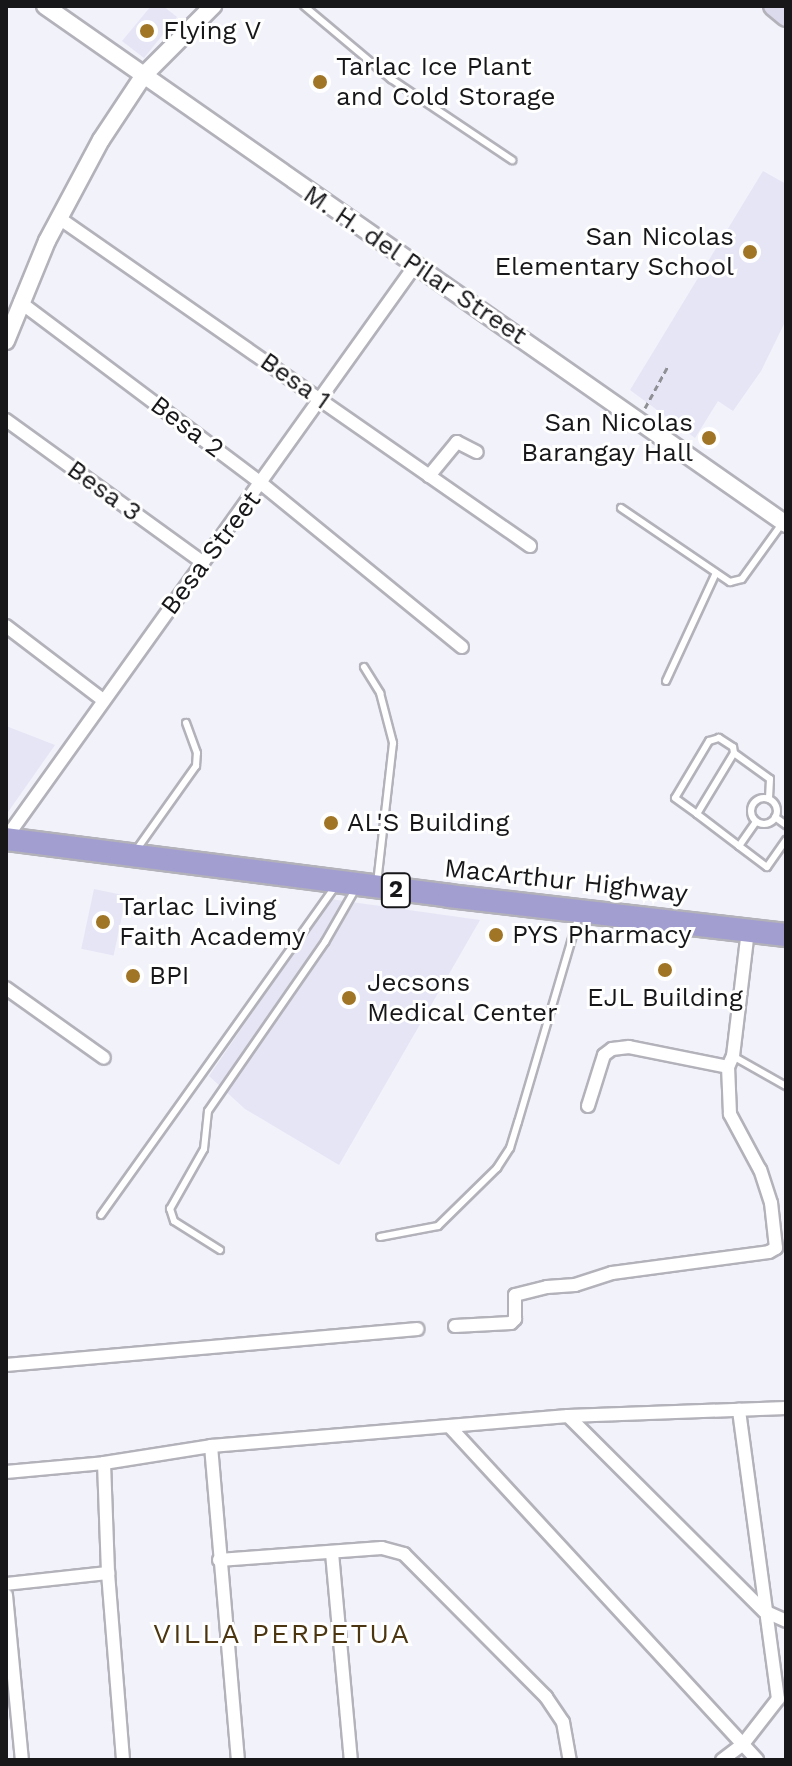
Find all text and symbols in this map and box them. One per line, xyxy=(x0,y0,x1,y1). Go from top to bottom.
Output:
place label: Flying V xyxy=(163,15,262,47)
marker: Flying V xyxy=(138,22,156,40)
place label: Tarlac Ice Plant and Cold Storage xyxy=(336,51,555,112)
marker: Tarlac Ice Plant and Cold Storage xyxy=(311,73,329,91)
street label: M. H. del Pilar Street xyxy=(297,178,533,352)
place label: San Nicolas Elementary School xyxy=(494,221,734,282)
marker: San Nicolas Elementary School xyxy=(741,243,759,261)
street label: Besa 1 xyxy=(254,345,336,417)
street label: Besa 2 xyxy=(144,389,230,465)
place label: San Nicolas Barangay Hall xyxy=(521,407,693,468)
marker: San Nicolas Barangay Hall xyxy=(700,429,718,447)
street label: Besa 3 xyxy=(61,454,147,528)
street label: Besa Street xyxy=(154,485,268,621)
place label: AL'S Building xyxy=(347,807,509,839)
marker: AL'S Building xyxy=(322,814,340,832)
street label: MacArthur Highway xyxy=(442,853,690,909)
road number: 2 xyxy=(380,870,412,910)
place label: Tarlac Living Faith Academy xyxy=(119,891,306,952)
marker: Tarlac Living Faith Academy xyxy=(94,913,112,931)
place label: PYS Pharmacy xyxy=(512,919,692,951)
marker: PYS Pharmacy xyxy=(487,926,505,944)
place label: BPI xyxy=(149,960,190,992)
marker: EJL Building xyxy=(656,961,674,979)
marker: BPI xyxy=(124,967,142,985)
place label: Jecsons Medical Center xyxy=(367,967,559,1028)
place label: EJL Building xyxy=(587,982,743,1014)
marker: Jecsons Medical Center xyxy=(338,987,360,1009)
district label: VILLA PERPETUA xyxy=(152,1617,412,1651)

